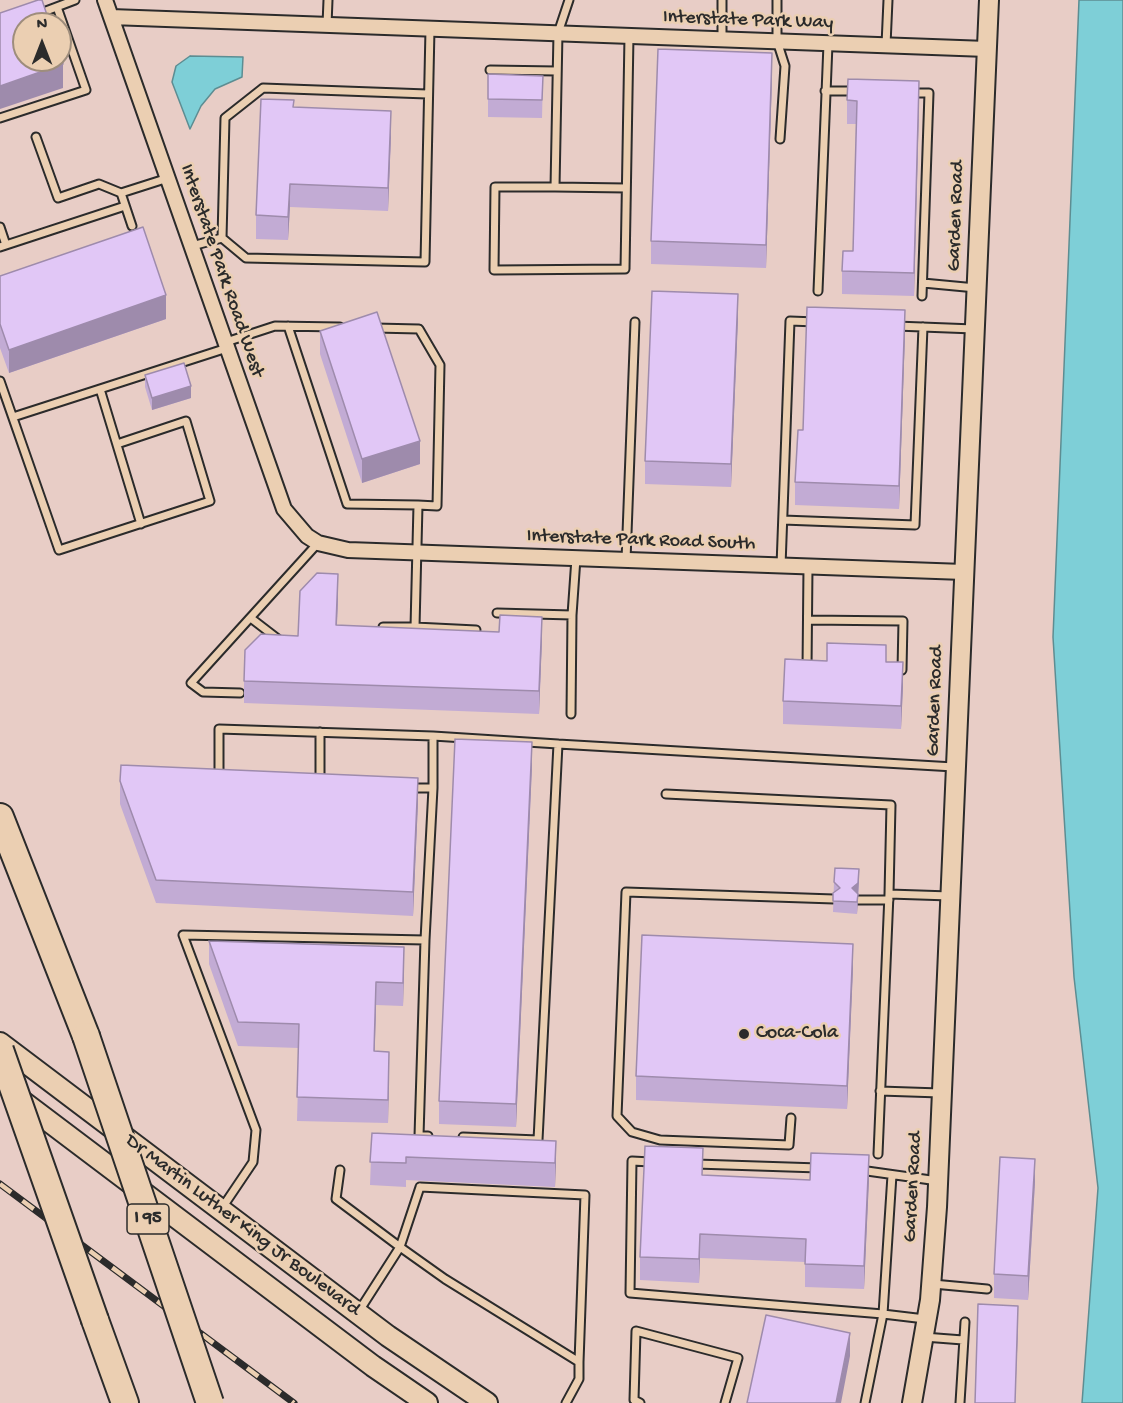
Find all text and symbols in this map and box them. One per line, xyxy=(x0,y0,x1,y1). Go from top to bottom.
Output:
street label: Interstate Park Way xyxy=(662,6,834,36)
north arrow xyxy=(12,12,72,72)
text: N xyxy=(37,16,47,35)
street label: Garden Road xyxy=(943,160,971,272)
street label: Interstate Park Road West xyxy=(173,161,269,381)
street label: Interstate Park Road South xyxy=(526,525,756,557)
street label: Garden Road xyxy=(922,645,950,757)
place label: Coca-Cola xyxy=(756,1022,838,1046)
marker: Coca-Cola xyxy=(737,1027,751,1041)
street label: Dr Martin Luther King Jr Boulevard xyxy=(120,1130,364,1322)
street label: Garden Road xyxy=(899,1131,929,1243)
road number: I 95 xyxy=(127,1204,169,1234)

